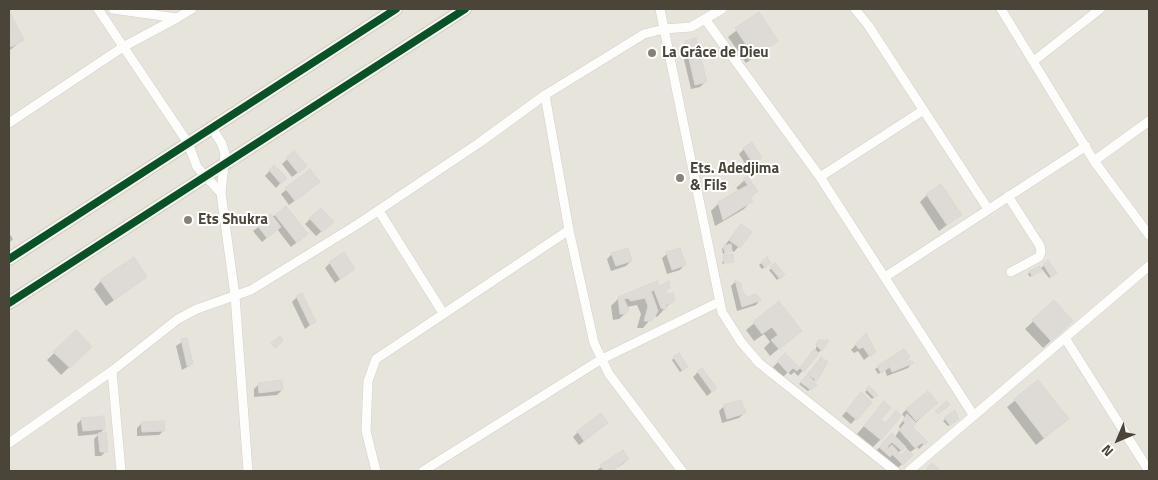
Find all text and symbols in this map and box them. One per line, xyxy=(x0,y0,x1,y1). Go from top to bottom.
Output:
place label: La Grâce de Dieu xyxy=(662,44,769,62)
marker: La Grâce de Dieu xyxy=(646,47,658,59)
place label: Ets. Adedjima & Fils xyxy=(690,160,779,195)
marker: Ets. Adedjima & Fils xyxy=(674,172,686,184)
place label: Ets Shukra xyxy=(198,211,268,229)
marker: Ets Shukra xyxy=(182,214,194,226)
north arrow xyxy=(1093,415,1143,465)
text: N xyxy=(1096,440,1118,462)

